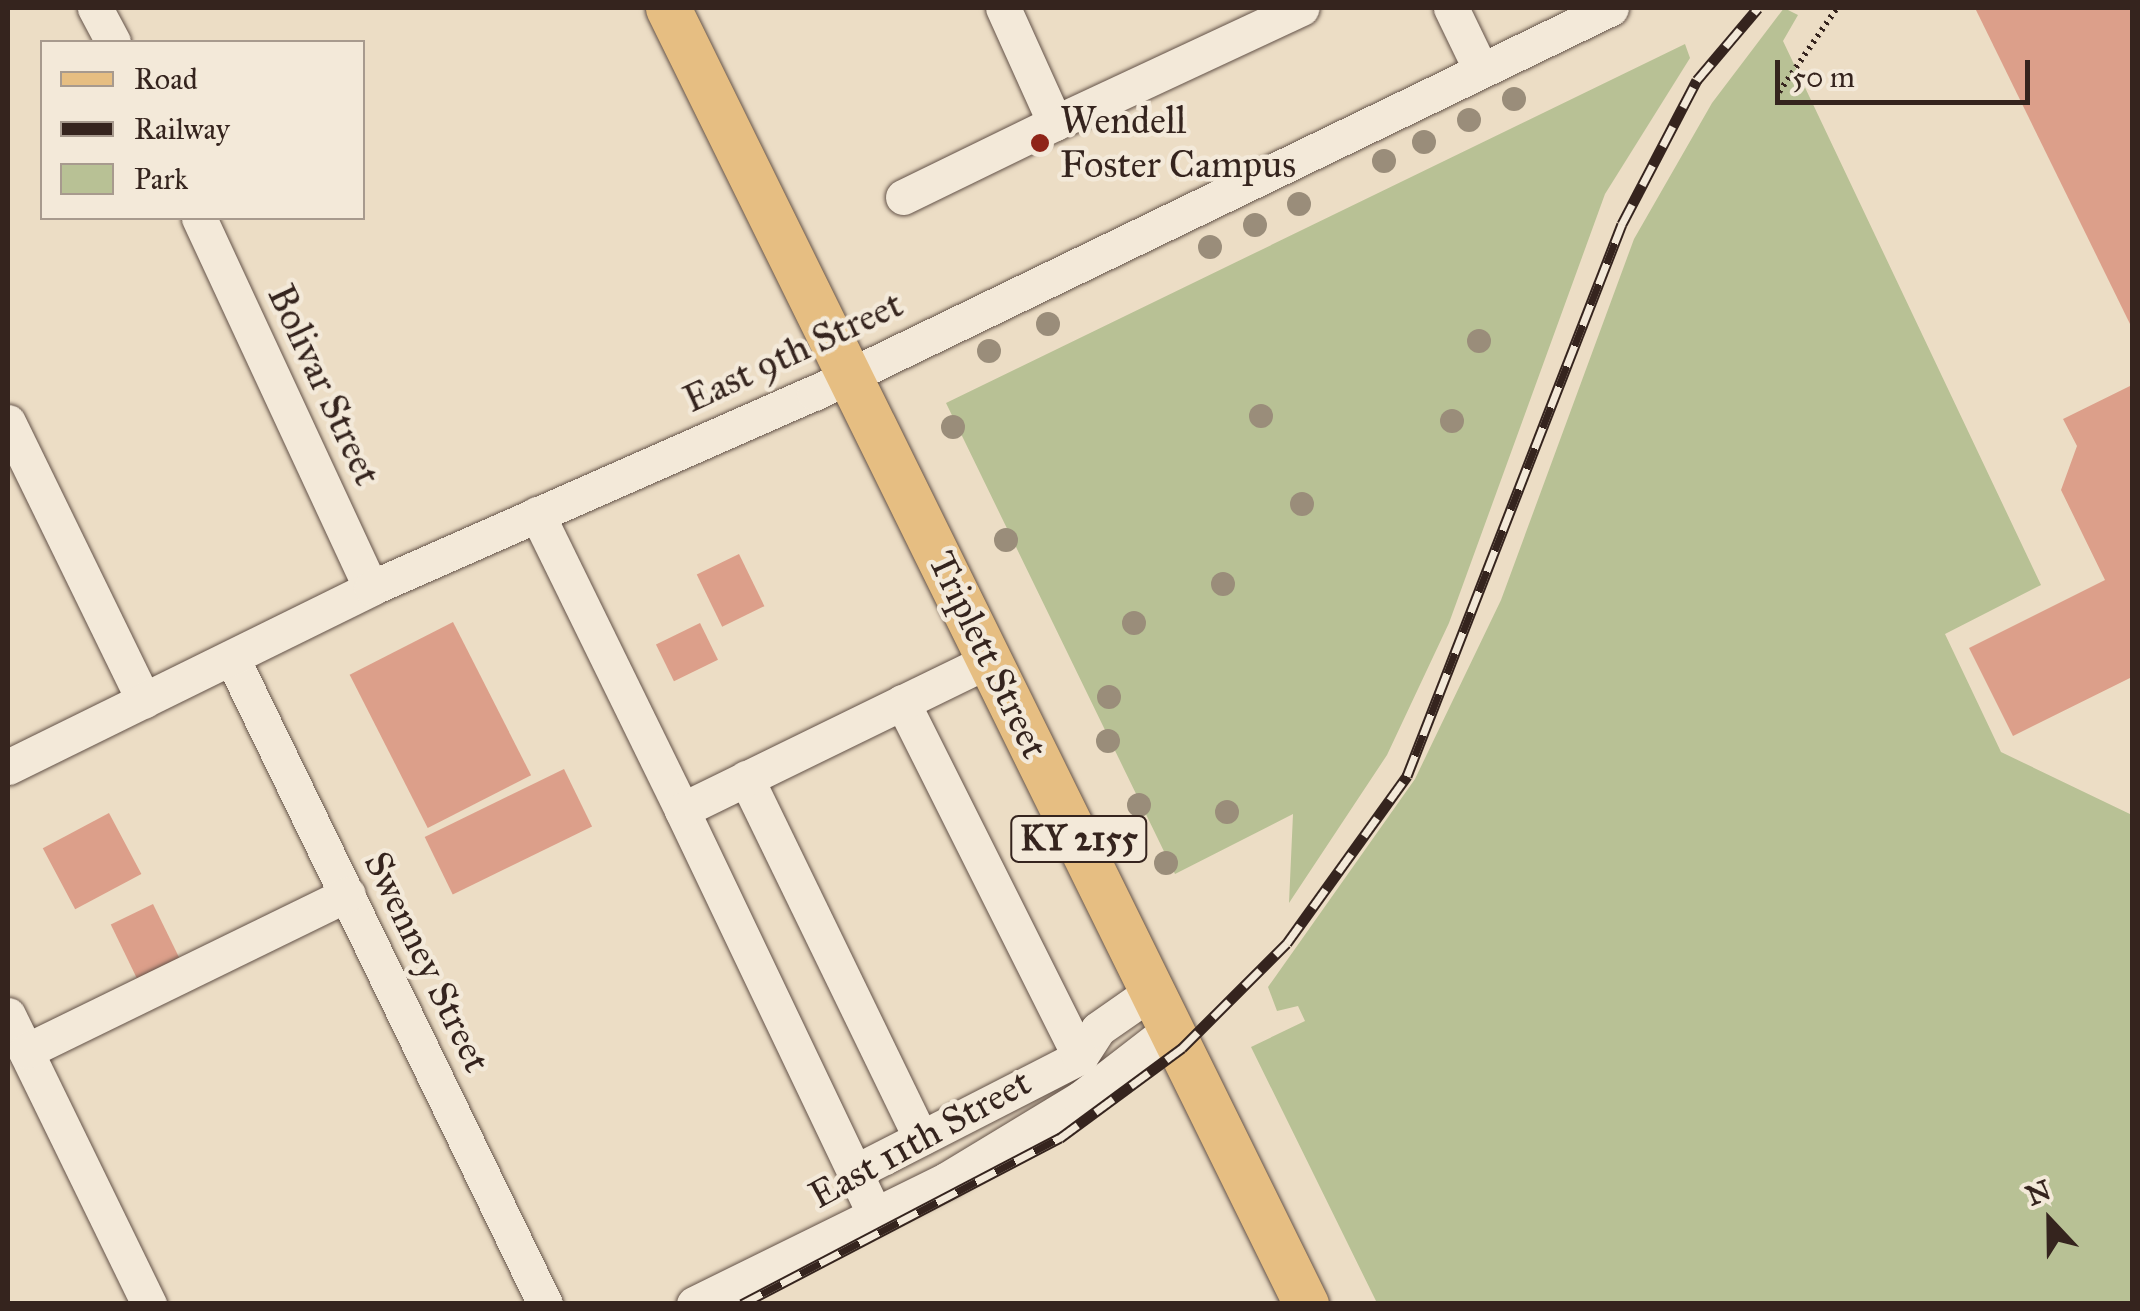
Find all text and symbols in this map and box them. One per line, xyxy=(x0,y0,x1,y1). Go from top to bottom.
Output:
legend xyxy=(40,40,365,220)
scale bar xyxy=(1780,40,2035,102)
text: 50 m xyxy=(1792,59,1855,95)
text: Road xyxy=(134,61,198,97)
place label: Wendell Foster Campus xyxy=(1060,98,1296,188)
text: Railway xyxy=(134,111,230,147)
marker: Wendell Foster Campus xyxy=(1029,132,1051,154)
text: Park xyxy=(134,161,188,197)
street label: Bolivar Street xyxy=(258,278,390,492)
street label: East 9th Street xyxy=(676,281,910,423)
street label: Triplett Street xyxy=(918,544,1058,766)
road number: KY 2155 xyxy=(1009,809,1149,869)
street label: Swenney Street xyxy=(354,845,500,1079)
street label: East 11th Street xyxy=(801,1059,1039,1219)
north arrow xyxy=(2000,1171,2100,1271)
text: N xyxy=(2021,1172,2056,1213)

